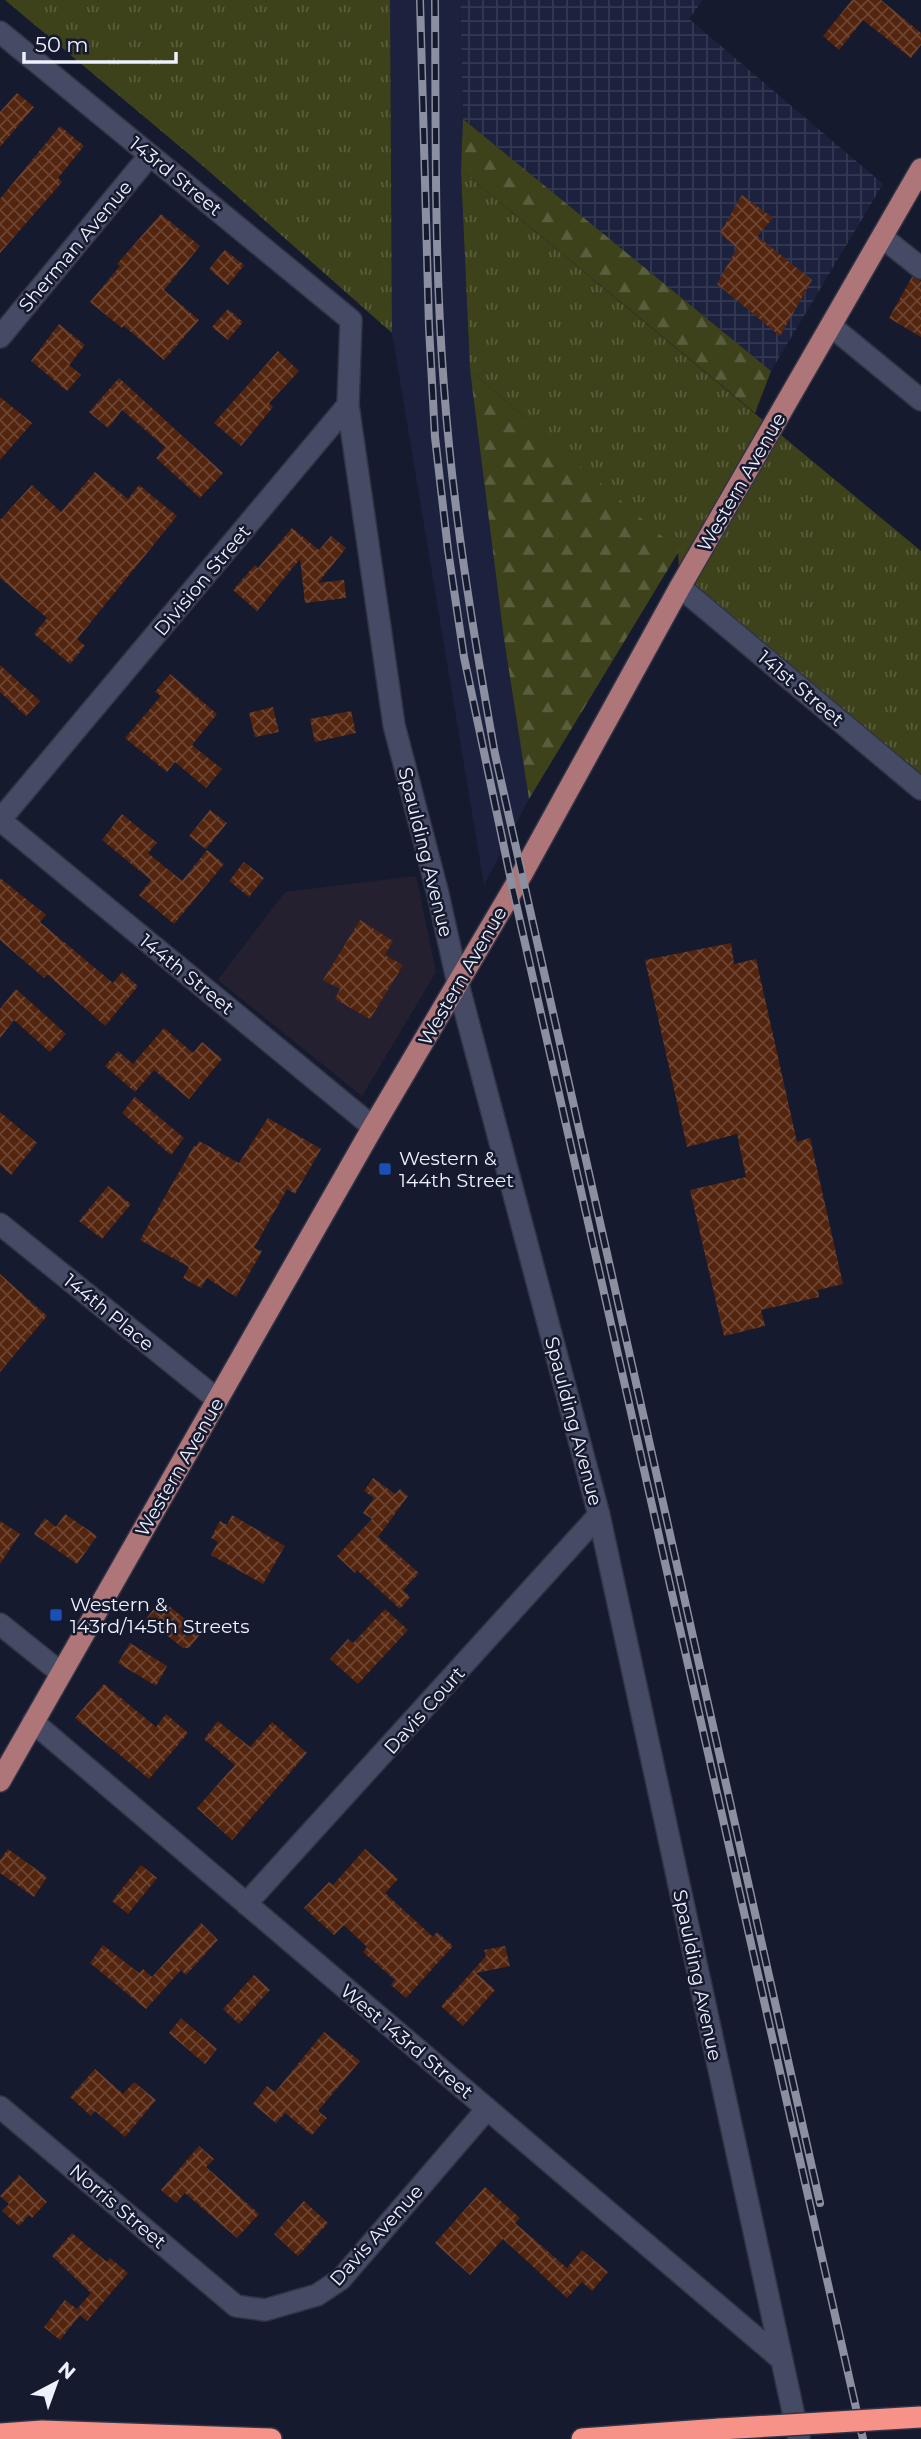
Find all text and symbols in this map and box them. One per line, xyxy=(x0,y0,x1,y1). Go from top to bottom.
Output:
scale bar xyxy=(24,21,177,65)
text: 50 m xyxy=(35,32,89,57)
street label: 143rd Street xyxy=(125,132,227,221)
street label: Sherman Avenue xyxy=(14,176,137,317)
street label: Western Avenue xyxy=(692,409,791,556)
street label: Division Street xyxy=(149,520,256,640)
street label: 141st Street xyxy=(753,646,849,731)
street label: Spaulding Avenue xyxy=(393,765,458,939)
street label: Western Avenue xyxy=(413,903,512,1050)
street label: 144th Street xyxy=(135,929,239,1020)
place label: Western & 144th Street xyxy=(399,1147,514,1192)
marker: Western & 144th Street xyxy=(377,1161,393,1177)
street label: 144th Place xyxy=(59,1269,158,1356)
street label: Spaulding Avenue xyxy=(540,1334,607,1508)
street label: Western Avenue xyxy=(130,1394,229,1541)
place label: Western & 143rd/145th Streets xyxy=(70,1593,249,1638)
marker: Western & 143rd/145th Streets xyxy=(48,1607,64,1623)
street label: Davis Court xyxy=(379,1662,470,1759)
street label: Spaulding Avenue xyxy=(668,1888,727,2063)
street label: West 143rd Street xyxy=(336,1979,478,2104)
street label: Norris Street xyxy=(65,2159,171,2254)
street label: Davis Avenue xyxy=(325,2180,428,2291)
north arrow xyxy=(21,2348,91,2418)
text: N xyxy=(53,2357,80,2384)

